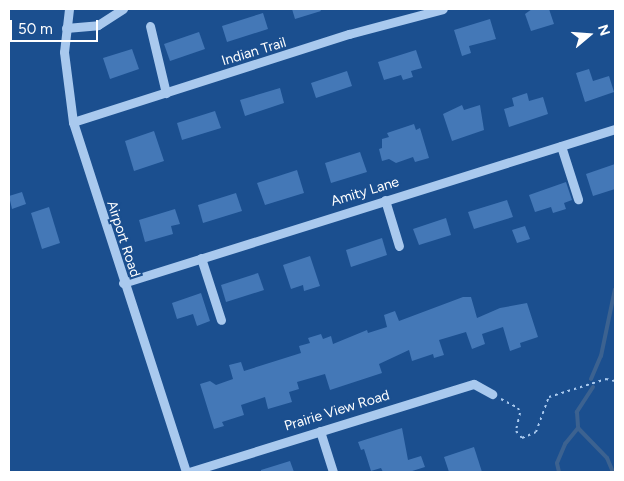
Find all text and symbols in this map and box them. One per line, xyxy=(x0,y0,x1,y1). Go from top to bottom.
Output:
scale bar xyxy=(12,10,100,42)
north arrow xyxy=(564,10,614,60)
text: 50 m xyxy=(18,20,53,38)
text: N xyxy=(594,22,613,38)
street label: Indian Trail xyxy=(220,34,288,70)
street label: Amity Lane xyxy=(329,174,401,210)
street label: Airport Road xyxy=(103,199,143,279)
street label: Prairie View Road xyxy=(282,387,392,435)

